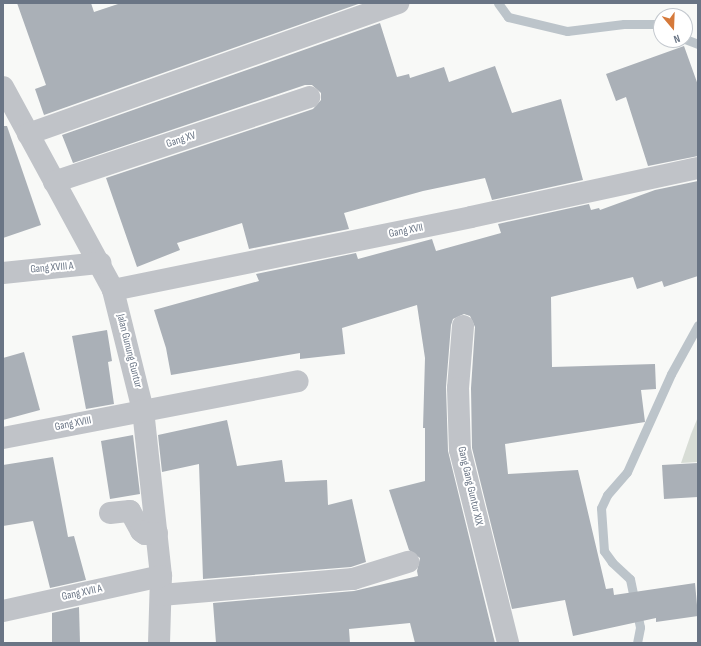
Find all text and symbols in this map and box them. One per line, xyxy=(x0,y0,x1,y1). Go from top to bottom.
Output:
north arrow xyxy=(653,8,693,48)
text: N xyxy=(672,32,682,46)
street label: Gang XV xyxy=(165,129,197,151)
street label: Gang XVII xyxy=(388,221,424,241)
street label: Gang XVIII A xyxy=(30,260,74,276)
street label: Jalan Gunung Guntur xyxy=(113,313,145,389)
street label: Gang XVIII xyxy=(54,414,92,434)
street label: Gang Gang Guntur XIX xyxy=(455,445,485,527)
street label: Gang XVII A xyxy=(61,582,103,604)

